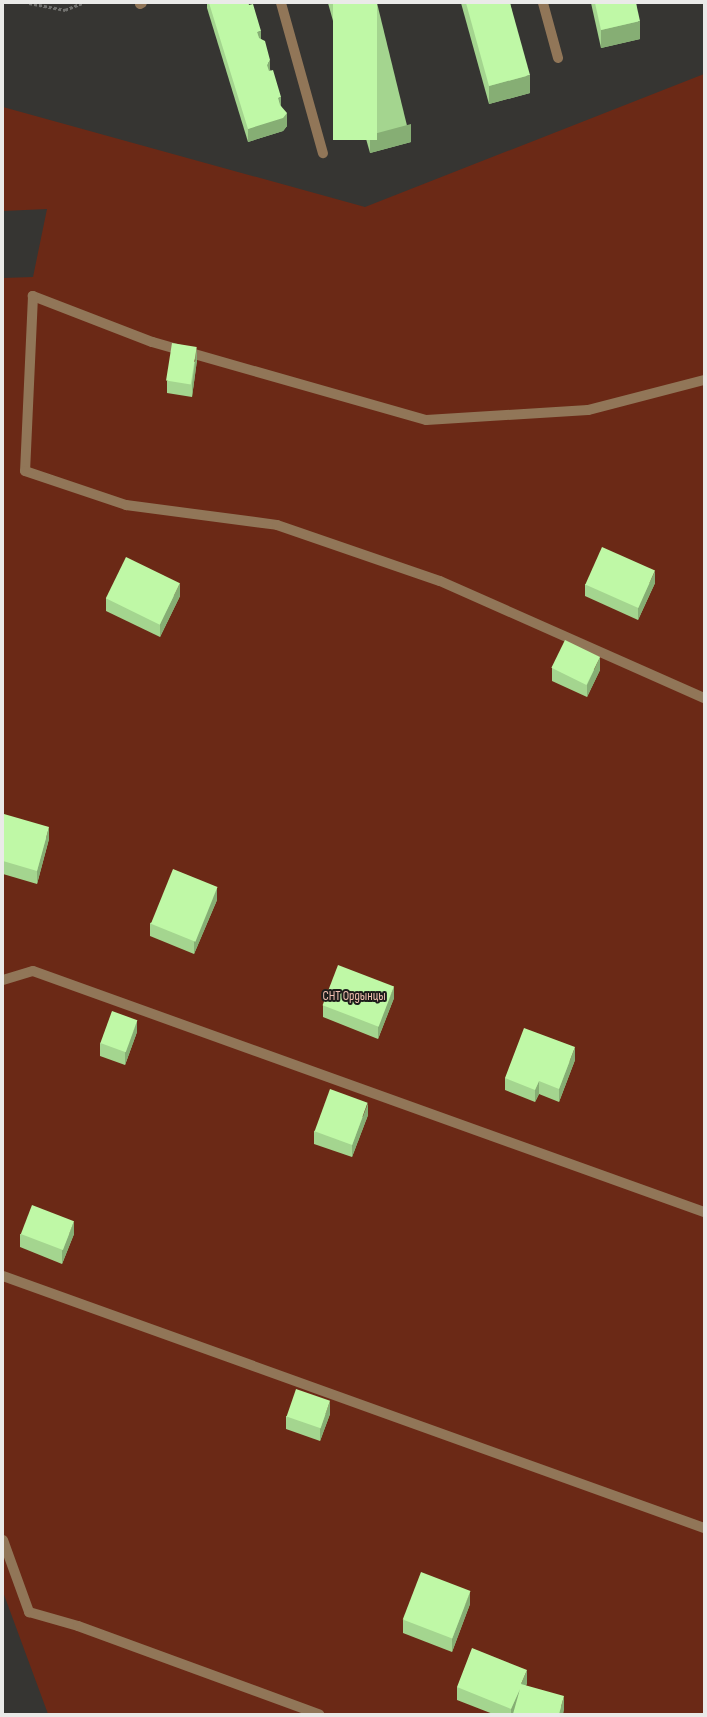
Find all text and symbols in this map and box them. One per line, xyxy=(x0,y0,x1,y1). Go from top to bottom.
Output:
park label: СНТ Ордынцы xyxy=(322,988,386,1004)

